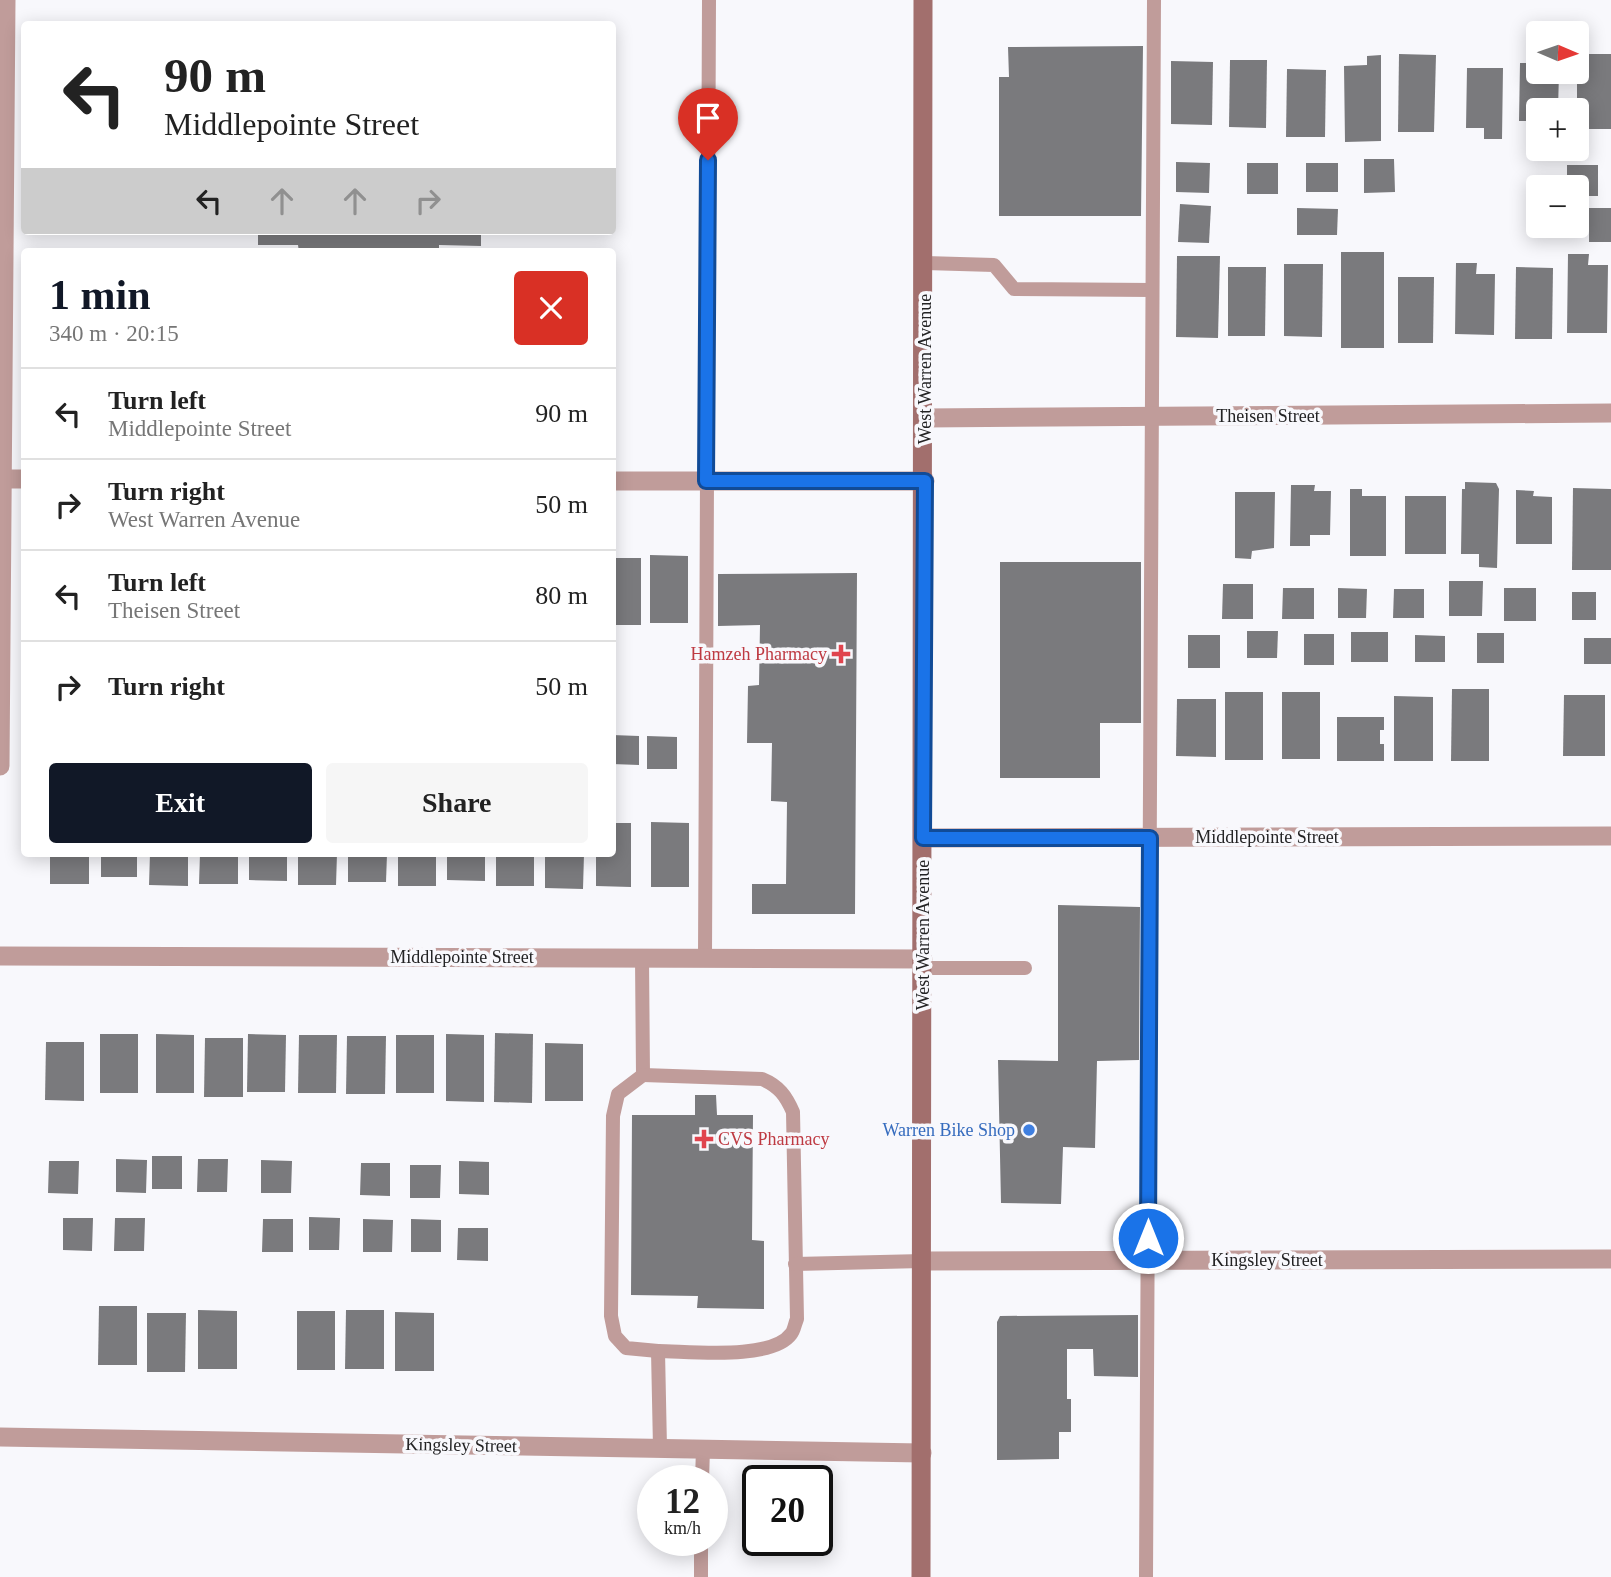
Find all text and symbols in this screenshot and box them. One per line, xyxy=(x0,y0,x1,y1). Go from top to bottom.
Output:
north arrow xyxy=(1526,21,1589,84)
map controls xyxy=(1526,21,1589,238)
text: 90 m xyxy=(164,48,266,103)
icon: left xyxy=(49,49,140,140)
pin xyxy=(678,88,738,160)
button: + xyxy=(1526,98,1589,161)
icon: arrive xyxy=(689,99,727,137)
text: Middlepointe Street xyxy=(164,106,419,142)
button: − xyxy=(1526,175,1589,238)
icon: left xyxy=(190,182,228,220)
icon: ahead xyxy=(263,182,301,220)
icon: ahead xyxy=(336,182,374,220)
icon: right xyxy=(409,182,447,220)
button: close xyxy=(514,271,588,345)
text: 1 min xyxy=(49,272,151,318)
street label: West Warren Avenue xyxy=(915,294,935,444)
text: 340 m · 20:15 xyxy=(49,321,179,346)
text: Turn left xyxy=(108,386,206,415)
icon: left xyxy=(49,395,87,433)
text: 90 m xyxy=(535,399,588,428)
street label: Theisen Street xyxy=(1216,406,1320,426)
text: Middlepointe Street xyxy=(108,416,291,441)
text: Turn right xyxy=(108,477,225,506)
icon: right xyxy=(49,486,87,524)
text: 50 m xyxy=(535,490,588,519)
text: West Warren Avenue xyxy=(108,507,300,532)
text: Turn left xyxy=(108,568,206,597)
icon: left xyxy=(49,577,87,615)
text: 80 m xyxy=(535,581,588,610)
text: Theisen Street xyxy=(108,598,240,623)
place label: Hamzeh Pharmacy xyxy=(691,644,827,664)
marker: Hamzeh Pharmacy xyxy=(833,646,849,662)
icon: right xyxy=(49,668,87,706)
text: Turn right xyxy=(108,672,225,701)
text: 50 m xyxy=(535,672,588,701)
button: Exit xyxy=(49,763,312,843)
button: Share xyxy=(326,763,588,843)
street label: Middlepointe Street xyxy=(1195,827,1339,847)
street label: West Warren Avenue xyxy=(913,860,933,1010)
street label: Middlepointe Street xyxy=(390,947,534,967)
place label: Warren Bike Shop xyxy=(882,1120,1015,1140)
marker: Warren Bike Shop xyxy=(1021,1122,1037,1138)
place label: CVS Pharmacy xyxy=(718,1129,830,1149)
marker: CVS Pharmacy xyxy=(696,1131,712,1147)
position arrow xyxy=(1111,1201,1185,1275)
street label: Kingsley Street xyxy=(1211,1250,1323,1270)
street label: Kingsley Street xyxy=(405,1434,517,1456)
speed limit sign: 20 xyxy=(742,1465,833,1556)
text: 12 xyxy=(665,1482,700,1521)
text: km/h xyxy=(664,1518,701,1538)

